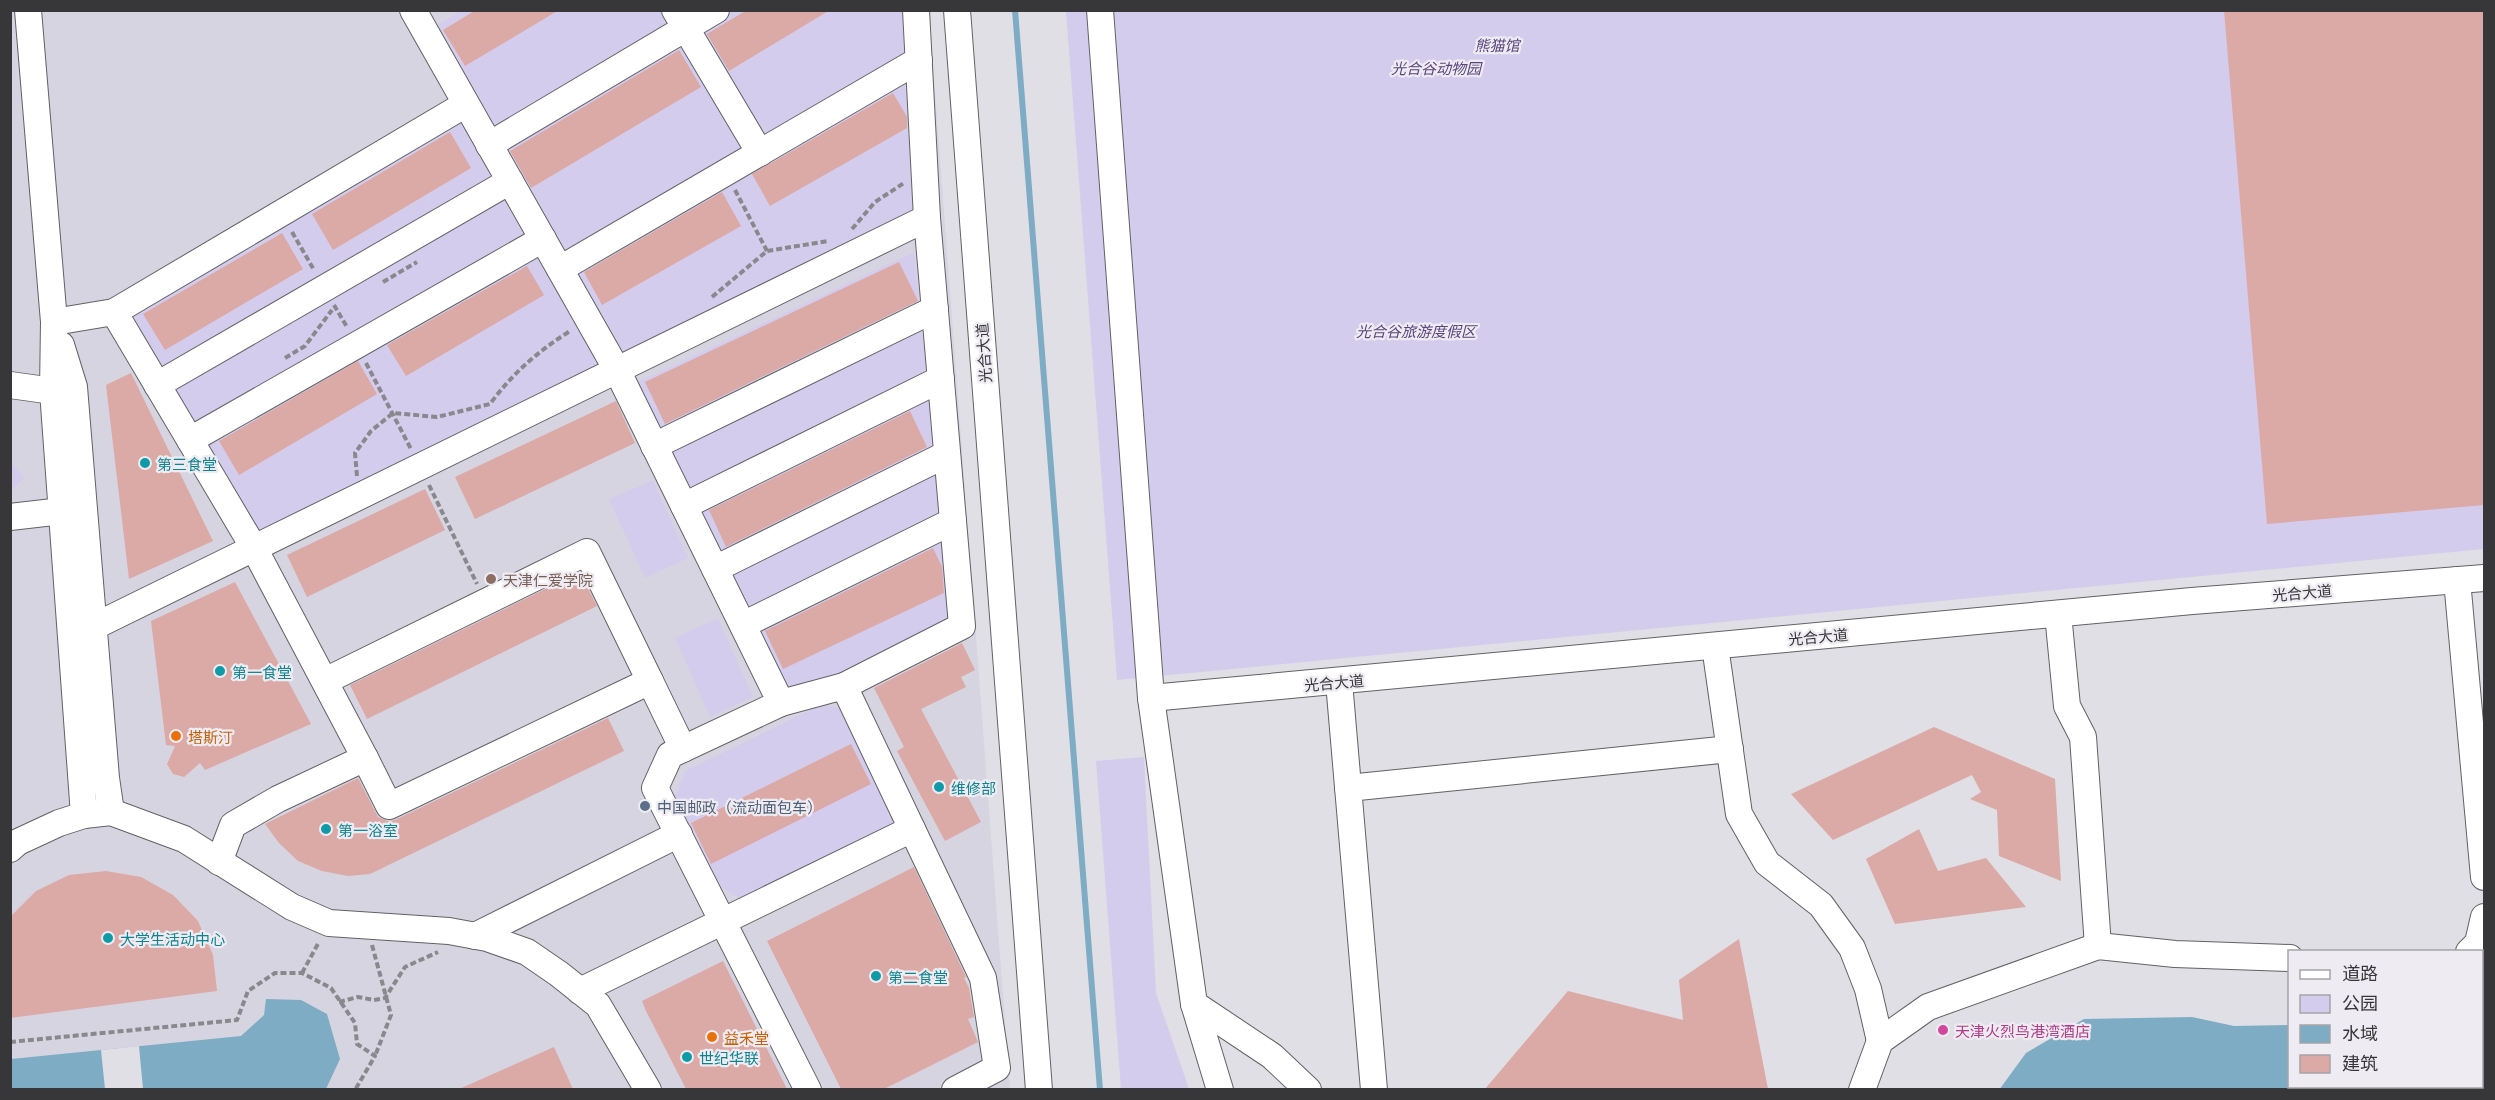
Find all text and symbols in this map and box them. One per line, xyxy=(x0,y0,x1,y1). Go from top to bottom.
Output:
park label: 熊猫馆 xyxy=(1474,34,1521,55)
park label: 光合谷动物园 xyxy=(1391,57,1483,78)
park label: 光合谷旅游度假区 xyxy=(1356,320,1478,341)
street label: 光合大道 xyxy=(970,322,996,384)
place label: 第三食堂 xyxy=(157,453,217,474)
marker: 第三食堂 xyxy=(138,456,152,470)
place label: 天津仁爱学院 xyxy=(503,569,593,590)
marker: 天津仁爱学院 xyxy=(484,572,498,586)
street label: 光合大道 xyxy=(2271,579,2333,605)
street label: 光合大道 xyxy=(1787,623,1849,649)
place label: 第一食堂 xyxy=(232,661,292,682)
marker: 第一食堂 xyxy=(213,664,227,678)
street label: 光合大道 xyxy=(1303,669,1365,695)
place label: 塔斯汀 xyxy=(188,726,233,747)
marker: 塔斯汀 xyxy=(169,729,183,743)
place label: 维修部 xyxy=(951,777,996,798)
marker: 维修部 xyxy=(932,780,946,794)
place label: 中国邮政（流动面包车） xyxy=(657,796,822,817)
marker: 中国邮政（流动面包车） xyxy=(638,799,652,813)
place label: 第一浴室 xyxy=(338,819,398,840)
marker: 第一浴室 xyxy=(319,822,333,836)
place label: 大学生活动中心 xyxy=(120,928,225,949)
marker: 大学生活动中心 xyxy=(101,931,115,945)
legend xyxy=(2288,950,2483,1088)
text: 道路 xyxy=(2342,959,2378,985)
place label: 第二食堂 xyxy=(888,966,948,987)
marker: 第二食堂 xyxy=(869,969,883,983)
text: 公园 xyxy=(2342,989,2378,1015)
text: 水域 xyxy=(2342,1019,2378,1045)
place label: 天津火烈鸟港湾酒店 xyxy=(1955,1020,2090,1041)
marker: 天津火烈鸟港湾酒店 xyxy=(1936,1023,1950,1037)
place label: 益禾堂 xyxy=(724,1027,769,1048)
marker: 益禾堂 xyxy=(705,1030,719,1044)
place label: 世纪华联 xyxy=(699,1047,759,1068)
text: 建筑 xyxy=(2342,1049,2378,1075)
marker: 世纪华联 xyxy=(680,1050,694,1064)

